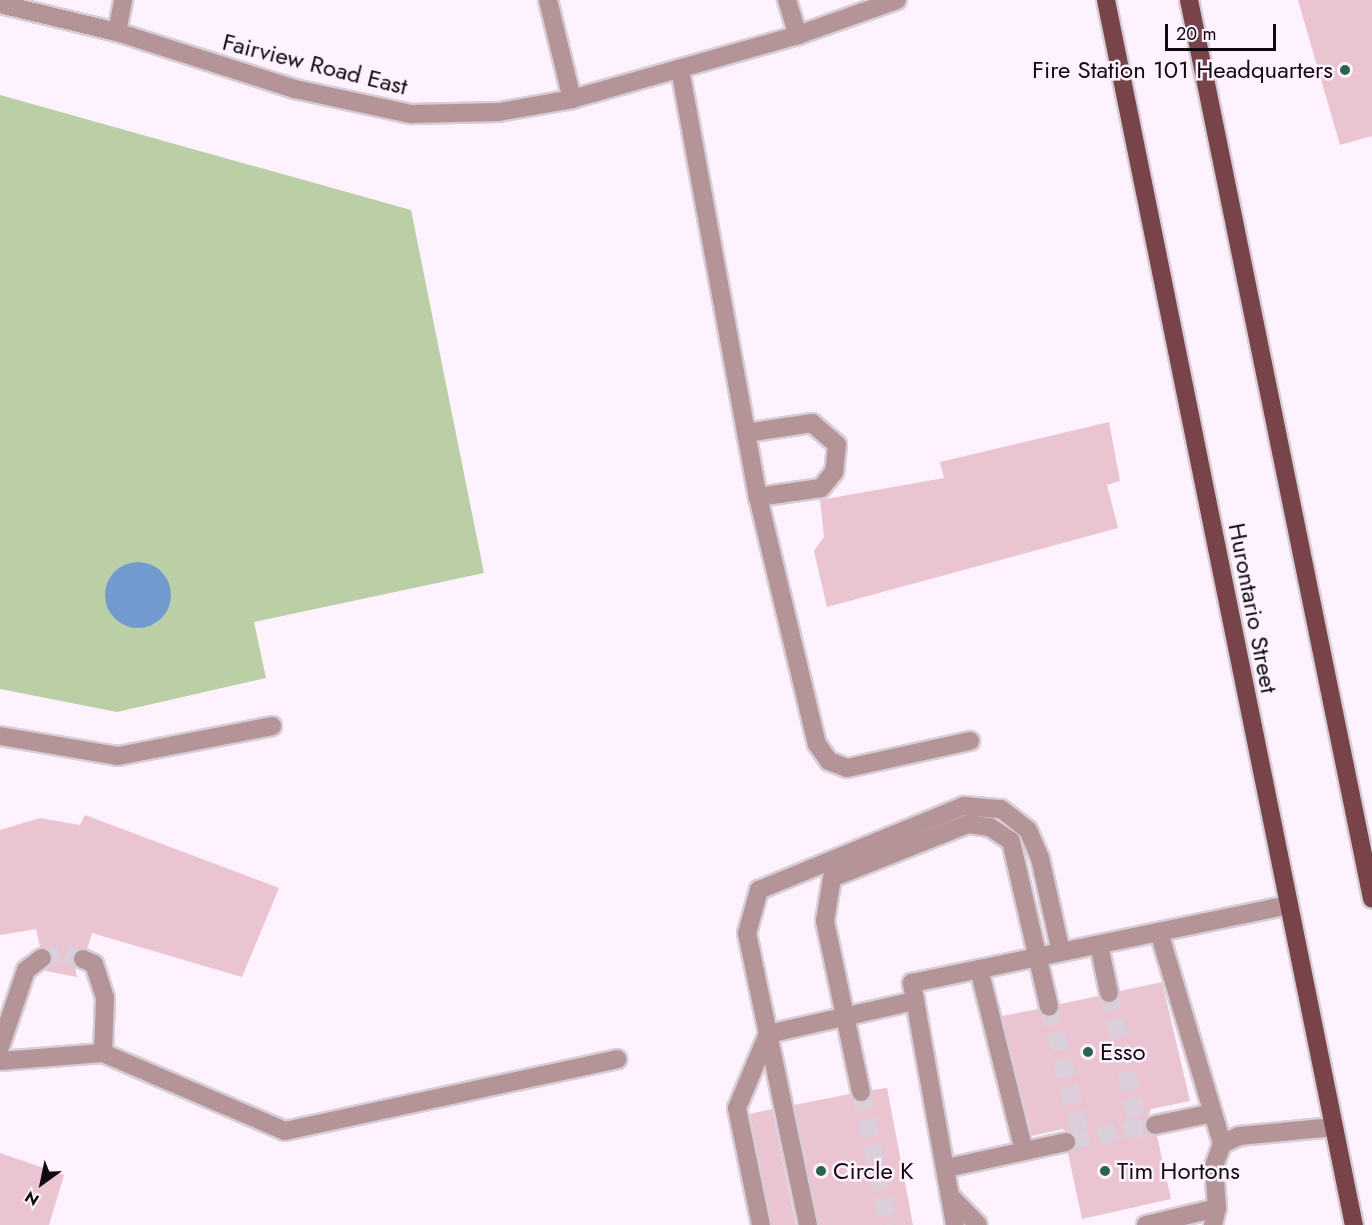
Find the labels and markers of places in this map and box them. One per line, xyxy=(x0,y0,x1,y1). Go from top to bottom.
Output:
place label: Fire Station 101 Headquarters xyxy=(1032,56,1333,84)
marker: Fire Station 101 Headquarters xyxy=(1338,63,1352,77)
place label: Esso xyxy=(1100,1038,1146,1066)
marker: Esso xyxy=(1081,1045,1095,1059)
place label: Circle K xyxy=(833,1157,914,1185)
place label: Tim Hortons xyxy=(1117,1157,1240,1185)
marker: Circle K xyxy=(814,1164,828,1178)
marker: Tim Hortons xyxy=(1098,1164,1112,1178)

